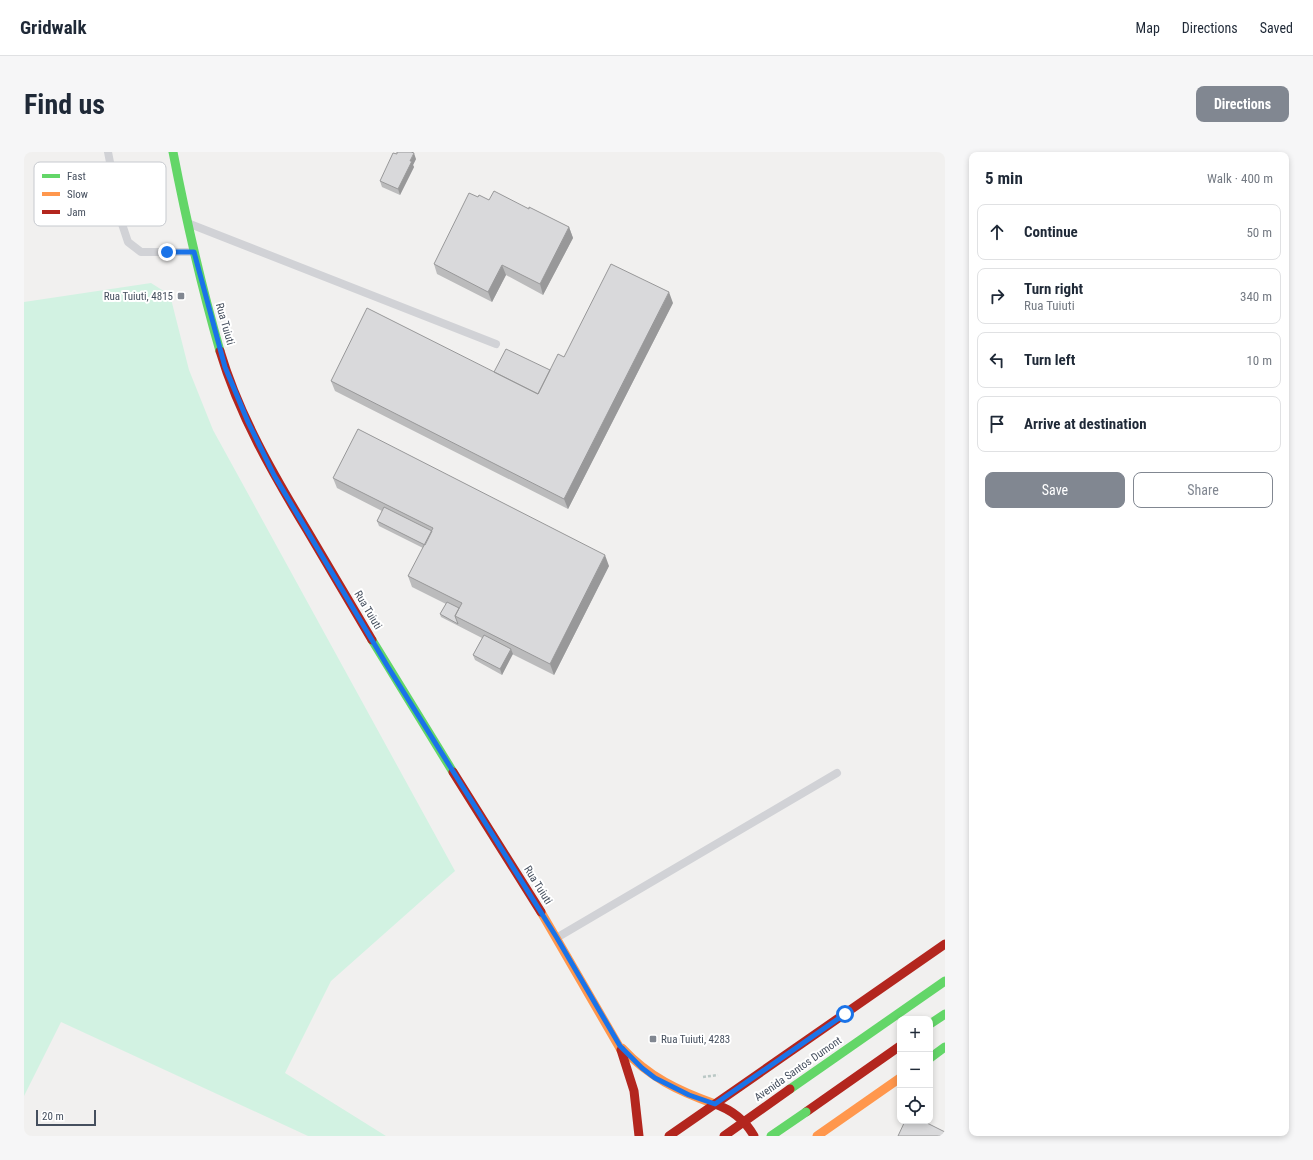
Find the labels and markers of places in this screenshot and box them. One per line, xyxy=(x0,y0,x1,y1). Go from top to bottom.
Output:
place label: Rua Tuiuti, 4815 xyxy=(104,290,173,303)
marker: Rua Tuiuti, 4815 xyxy=(176,291,186,301)
place label: Rua Tuiuti, 4283 xyxy=(661,1033,730,1046)
marker: Rua Tuiuti, 4283 xyxy=(648,1034,658,1044)

